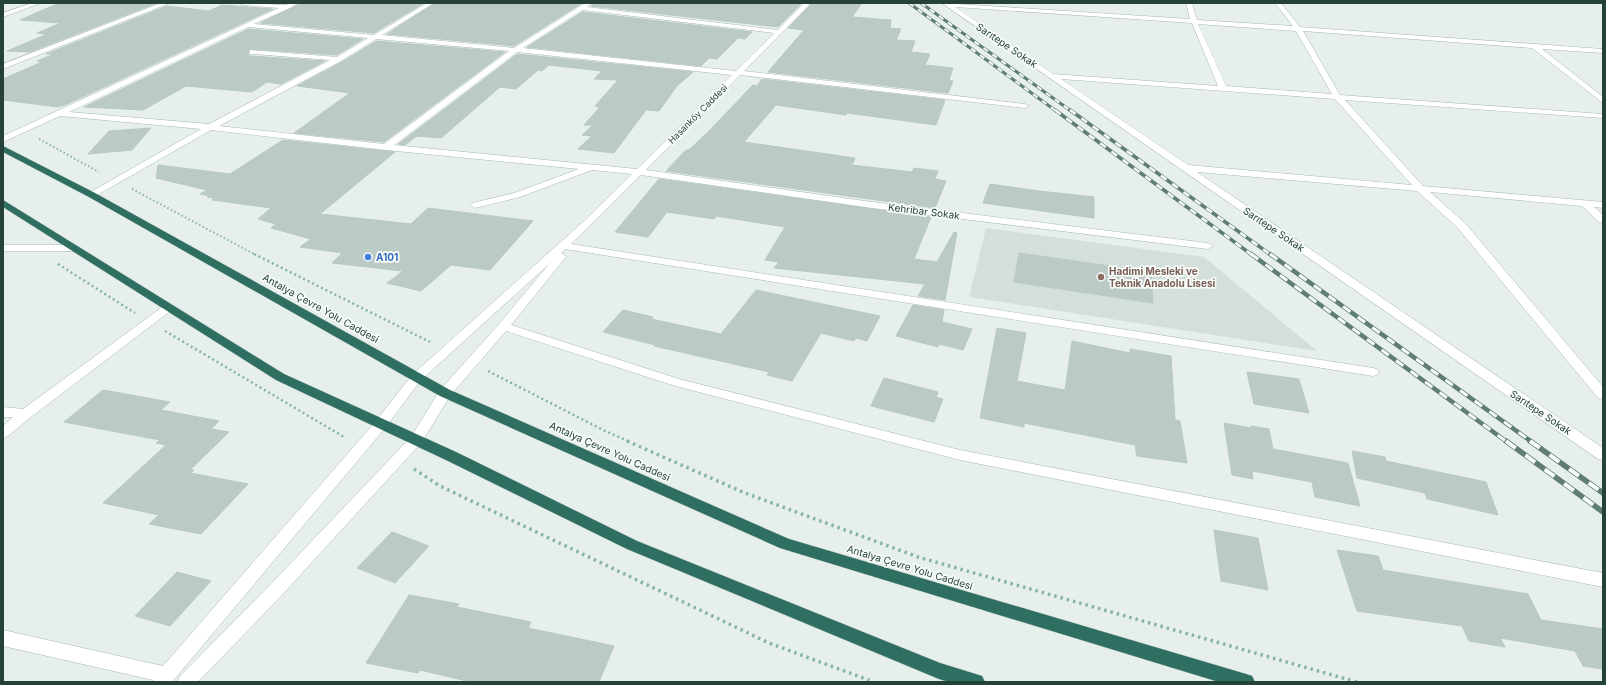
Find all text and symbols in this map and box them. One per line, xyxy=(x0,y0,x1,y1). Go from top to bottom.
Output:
street label: Sarıtepe Sokak xyxy=(974,20,1040,70)
street label: Hasanköy Caddesi xyxy=(666,82,730,146)
street label: Kehribar Sokak xyxy=(888,201,961,221)
street label: Sarıtepe Sokak xyxy=(1241,204,1307,254)
place label: A101 xyxy=(376,251,398,263)
marker: A101 xyxy=(363,252,373,262)
place label: Hadimi Mesleki ve Teknik Anadolu Lisesi xyxy=(1109,265,1216,289)
street label: Antalya Çevre Yolu Caddesi xyxy=(261,271,381,345)
marker: Hadimi Mesleki ve Teknik Anadolu Lisesi xyxy=(1096,272,1106,282)
street label: Sarıtepe Sokak xyxy=(1508,387,1574,437)
street label: Antalya Çevre Yolu Caddesi xyxy=(548,419,672,483)
street label: Antalya Çevre Yolu Caddesi xyxy=(846,542,974,592)

